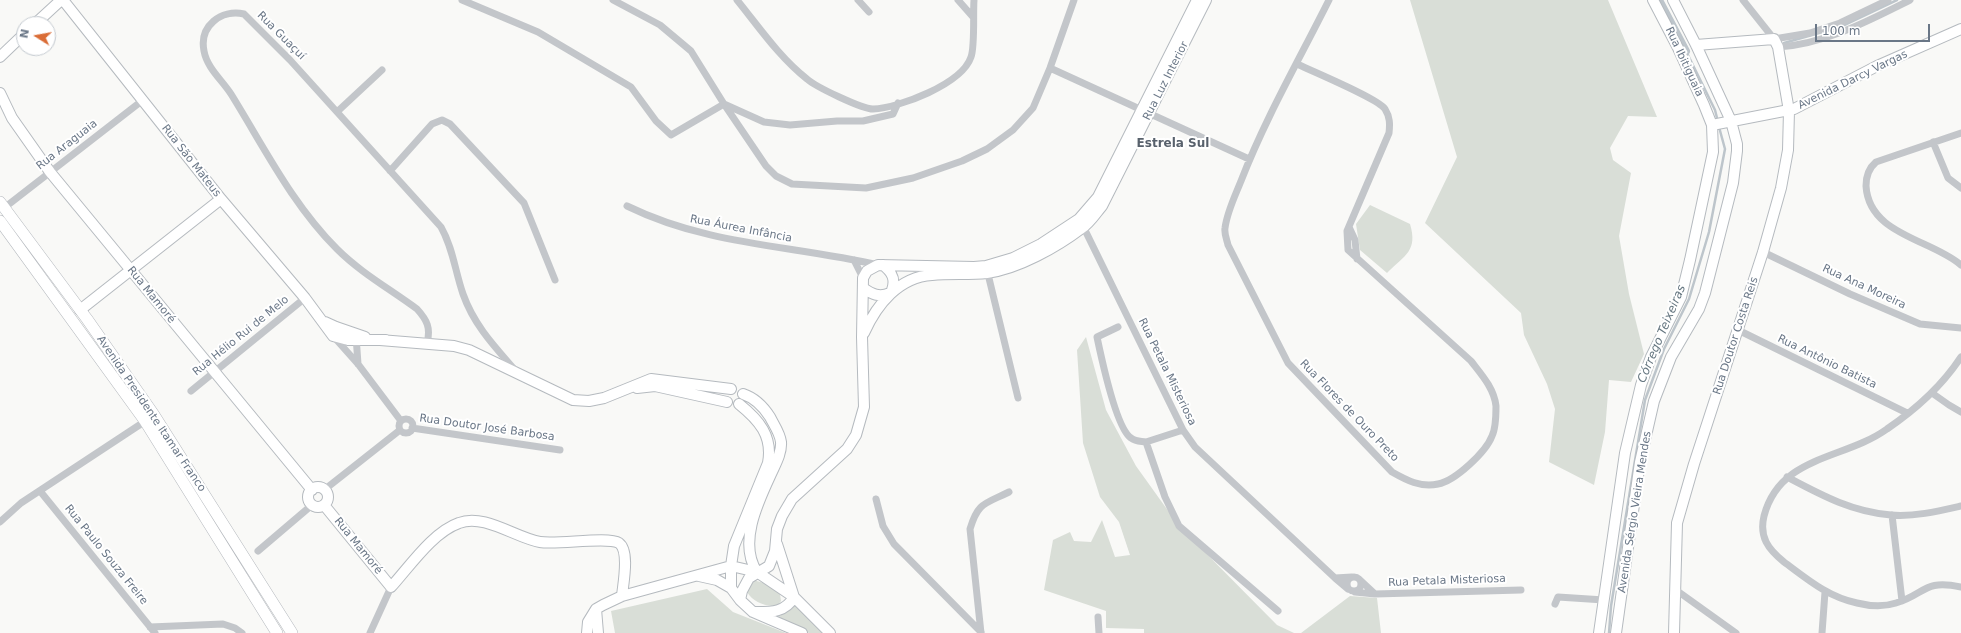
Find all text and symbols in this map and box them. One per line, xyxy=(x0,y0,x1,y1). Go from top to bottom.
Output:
street label: Rua Guaçuí xyxy=(254,9,308,63)
north arrow xyxy=(16,16,56,56)
scale bar xyxy=(1817,16,1932,42)
text: 100 m xyxy=(1822,24,1860,38)
street label: Rua Ibitiguaia xyxy=(1662,25,1706,99)
text: N xyxy=(17,28,32,40)
street label: Rua Luz Interior xyxy=(1140,39,1192,123)
street label: Avenida Darcy Vargas xyxy=(1796,48,1910,112)
street label: Rua Araguaia xyxy=(34,117,100,173)
street label: Rua São Mateus xyxy=(159,122,223,200)
district label: Estrela Sul xyxy=(1137,137,1209,151)
street label: Rua Áurea Infância xyxy=(689,213,793,245)
street label: Rua Ana Moreira xyxy=(1820,262,1908,312)
street label: Rua Mamoré xyxy=(124,264,178,326)
street label: Rua Doutor Costa Reis xyxy=(1711,275,1761,397)
water label: Córrego Teixeiras xyxy=(1635,283,1689,385)
street label: Rua Hélio Rui de Melo xyxy=(190,293,292,379)
street label: Rua Petala Misteriosa xyxy=(1135,316,1199,428)
street label: Rua Antônio Batista xyxy=(1775,332,1879,392)
street label: Avenida Presidente Itamar Franco xyxy=(94,334,208,494)
street label: Rua Flores de Ouro Preto xyxy=(1297,357,1401,465)
street label: Rua Doutor José Barbosa xyxy=(418,412,556,444)
street label: Avenida Sérgio Vieira Mendes xyxy=(1616,430,1654,594)
street label: Rua Paulo Souza Freire xyxy=(62,502,150,608)
street label: Rua Mamoré xyxy=(331,515,385,577)
street label: Rua Petala Misteriosa xyxy=(1388,572,1506,590)

